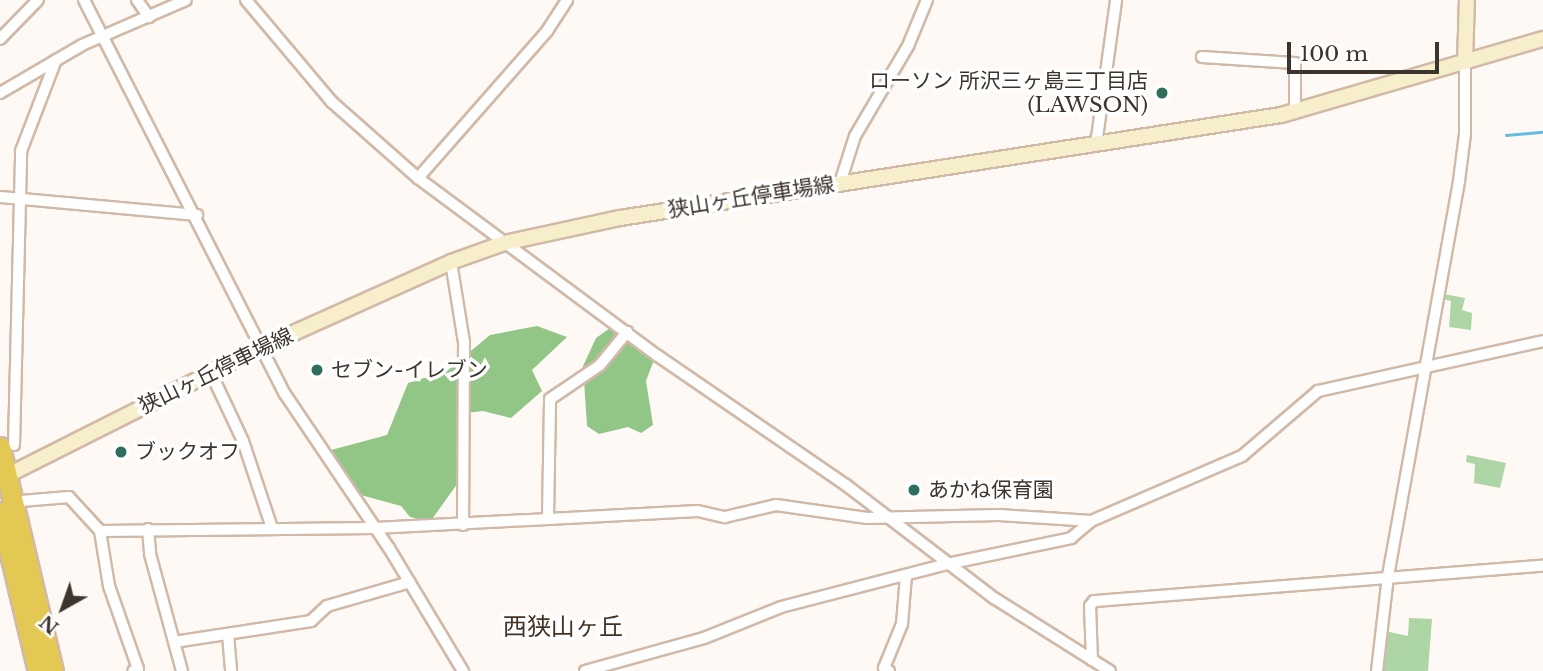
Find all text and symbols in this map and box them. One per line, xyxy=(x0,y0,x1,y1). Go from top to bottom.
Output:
scale bar xyxy=(1291,28,1443,72)
text: 100 m xyxy=(1300,41,1368,67)
place label: ローソン 所沢三ヶ島三丁目店 (LAWSON) xyxy=(869,68,1148,118)
marker: ローソン 所沢三ヶ島三丁目店 (LAWSON) xyxy=(1154,85,1170,101)
street label: 狭山ヶ丘停車場線 xyxy=(666,171,836,223)
street label: 狭山ヶ丘停車場線 xyxy=(135,323,297,419)
place label: セブン-イレブン xyxy=(331,357,488,383)
marker: セブン-イレブン xyxy=(309,362,325,378)
place label: ブックオフ xyxy=(135,439,240,465)
marker: ブックオフ xyxy=(113,444,129,460)
place label: あかね保育園 xyxy=(928,477,1054,503)
marker: あかね保育園 xyxy=(906,482,922,498)
north arrow xyxy=(28,573,98,643)
text: N xyxy=(35,610,63,639)
district label: 西狭山ヶ丘 xyxy=(503,613,623,641)

